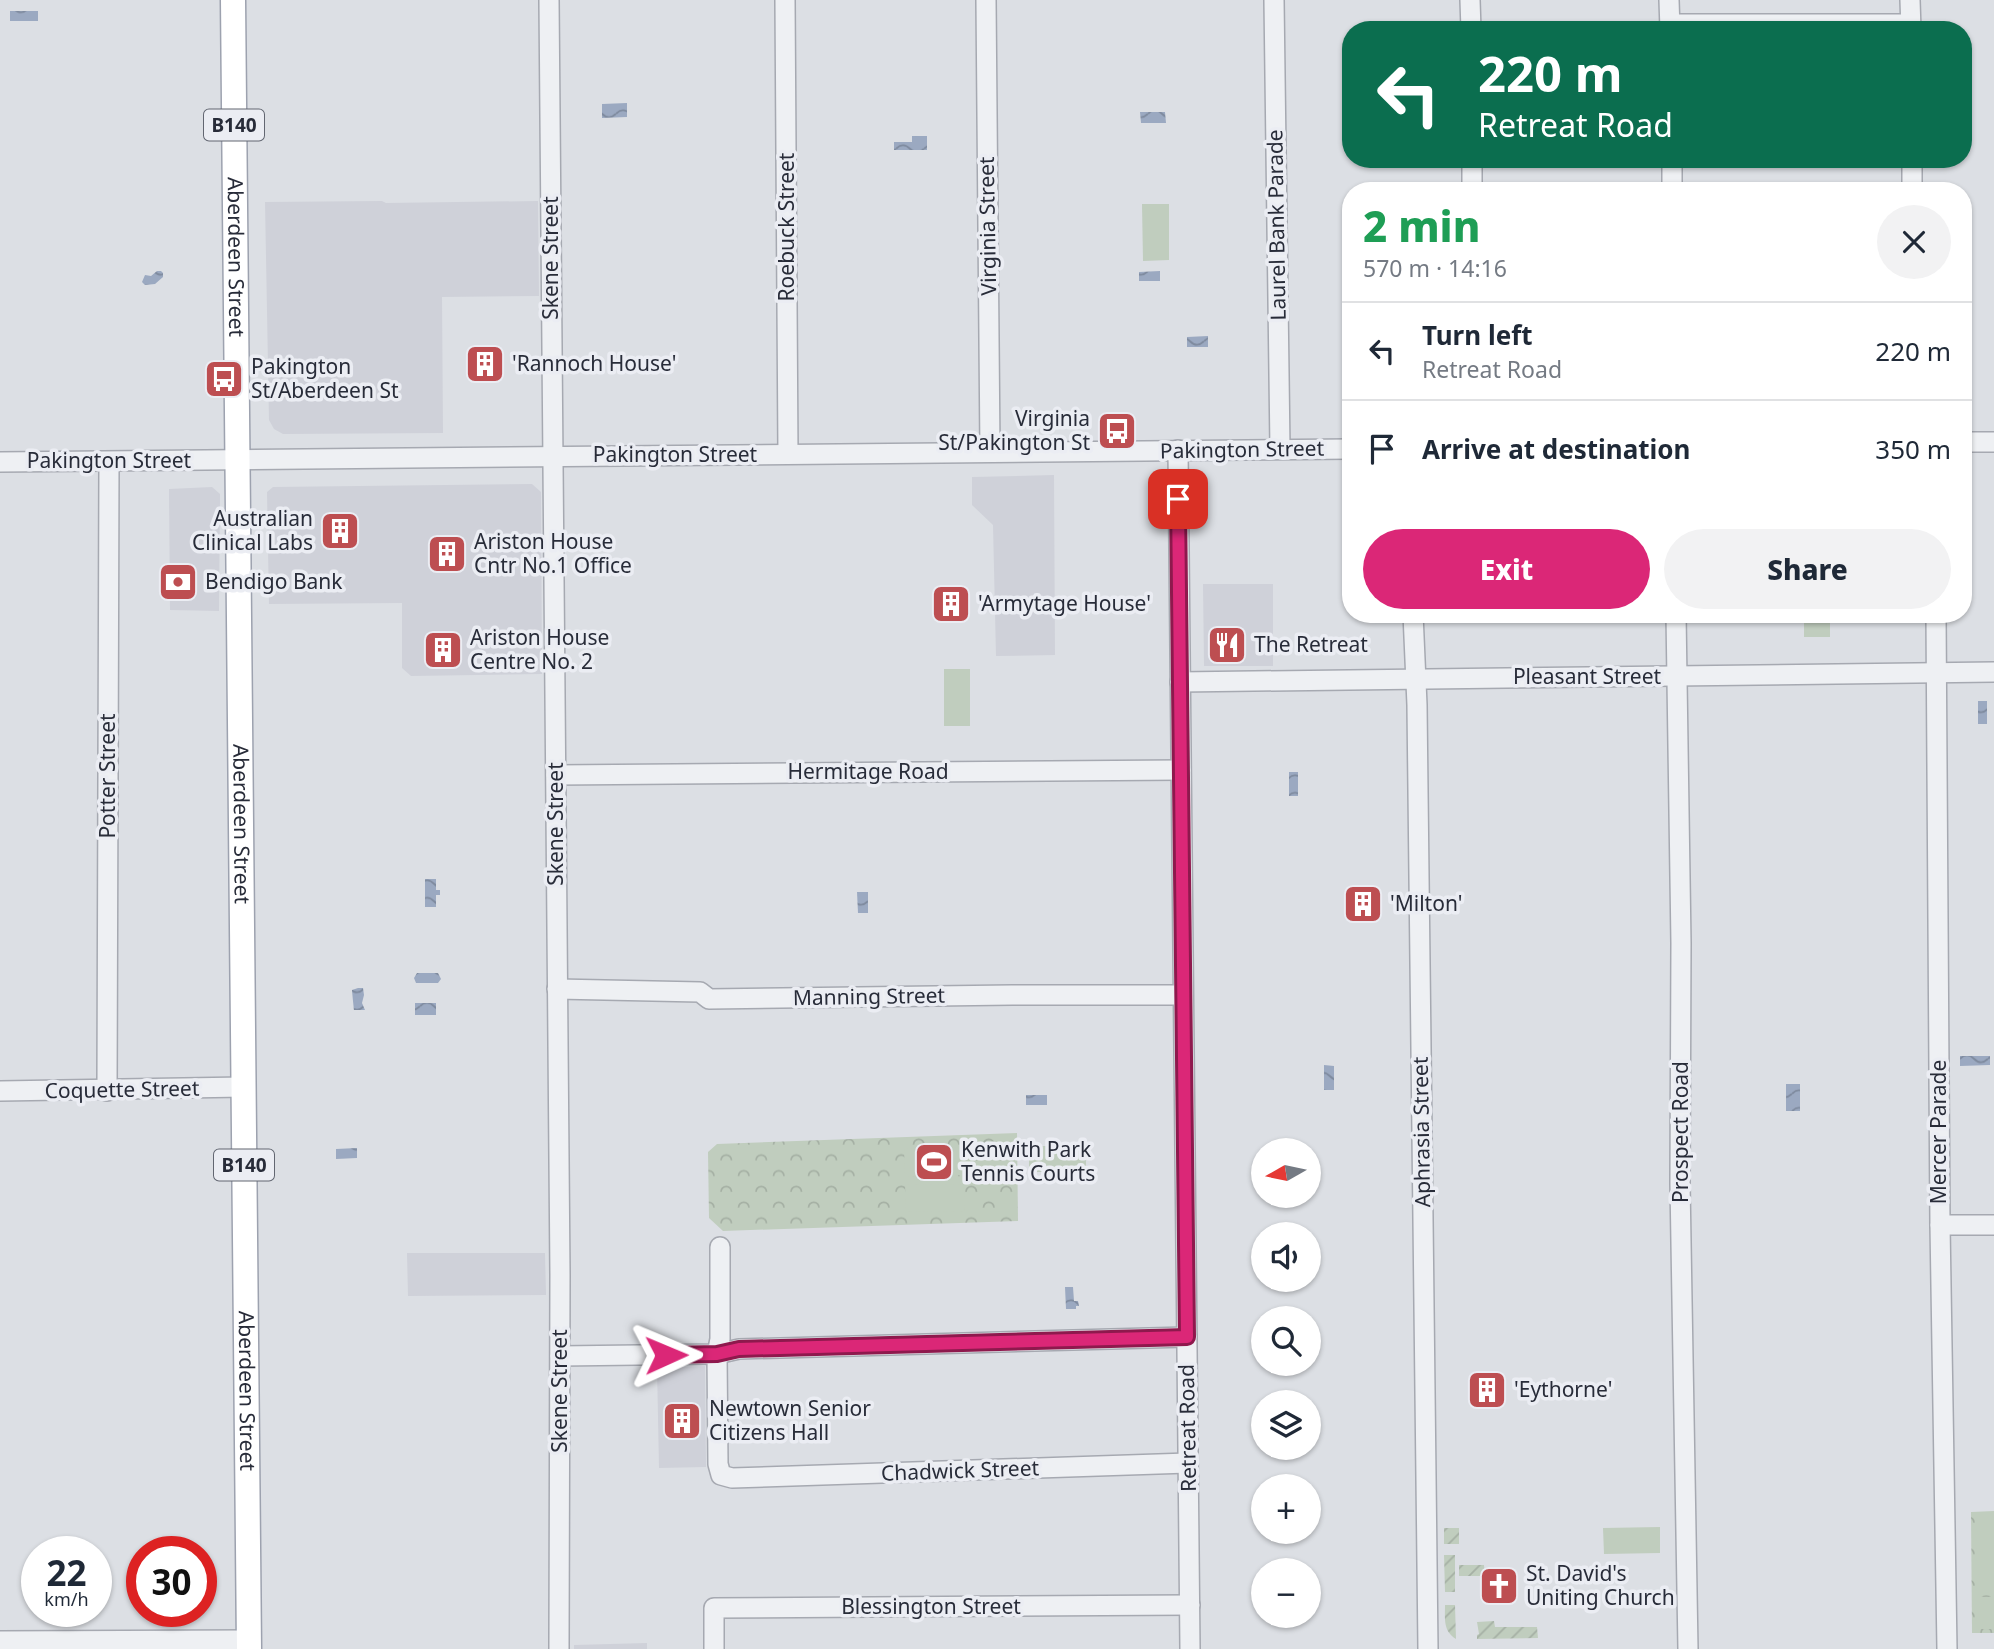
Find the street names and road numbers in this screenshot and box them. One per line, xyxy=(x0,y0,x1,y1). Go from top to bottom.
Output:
road number: B140 xyxy=(204,110,264,140)
street label: Laurel Bank Parade xyxy=(1260,129,1292,321)
street label: Roebuck Street xyxy=(772,152,800,301)
street label: Virginia Street xyxy=(972,156,1002,296)
street label: Aberdeen Street xyxy=(222,177,251,338)
street label: Skene Street xyxy=(536,196,564,320)
street label: Pakington Street xyxy=(1160,434,1325,464)
street label: Pakington Street xyxy=(593,440,758,468)
street label: Pakington Street xyxy=(27,446,192,474)
street label: Pleasant Street xyxy=(1513,662,1662,690)
street label: Potter Street xyxy=(93,713,121,839)
street label: Aberdeen Street xyxy=(227,744,257,905)
street label: Hermitage Road xyxy=(787,757,949,785)
street label: Skene Street xyxy=(541,762,569,886)
street label: Manning Street xyxy=(793,981,946,1011)
street label: Aphrasia Street xyxy=(1406,1056,1436,1208)
street label: Mercer Parade xyxy=(1924,1060,1952,1204)
street label: Prospect Road xyxy=(1666,1061,1694,1203)
street label: Coquette Street xyxy=(44,1074,200,1104)
road number: B140 xyxy=(214,1149,274,1180)
street label: Aberdeen Street xyxy=(233,1311,262,1472)
street label: Skene Street xyxy=(545,1329,573,1453)
street label: Retreat Road xyxy=(1172,1364,1202,1492)
street label: Chadwick Street xyxy=(880,1453,1040,1487)
street label: Blessington Street xyxy=(841,1592,1021,1620)

